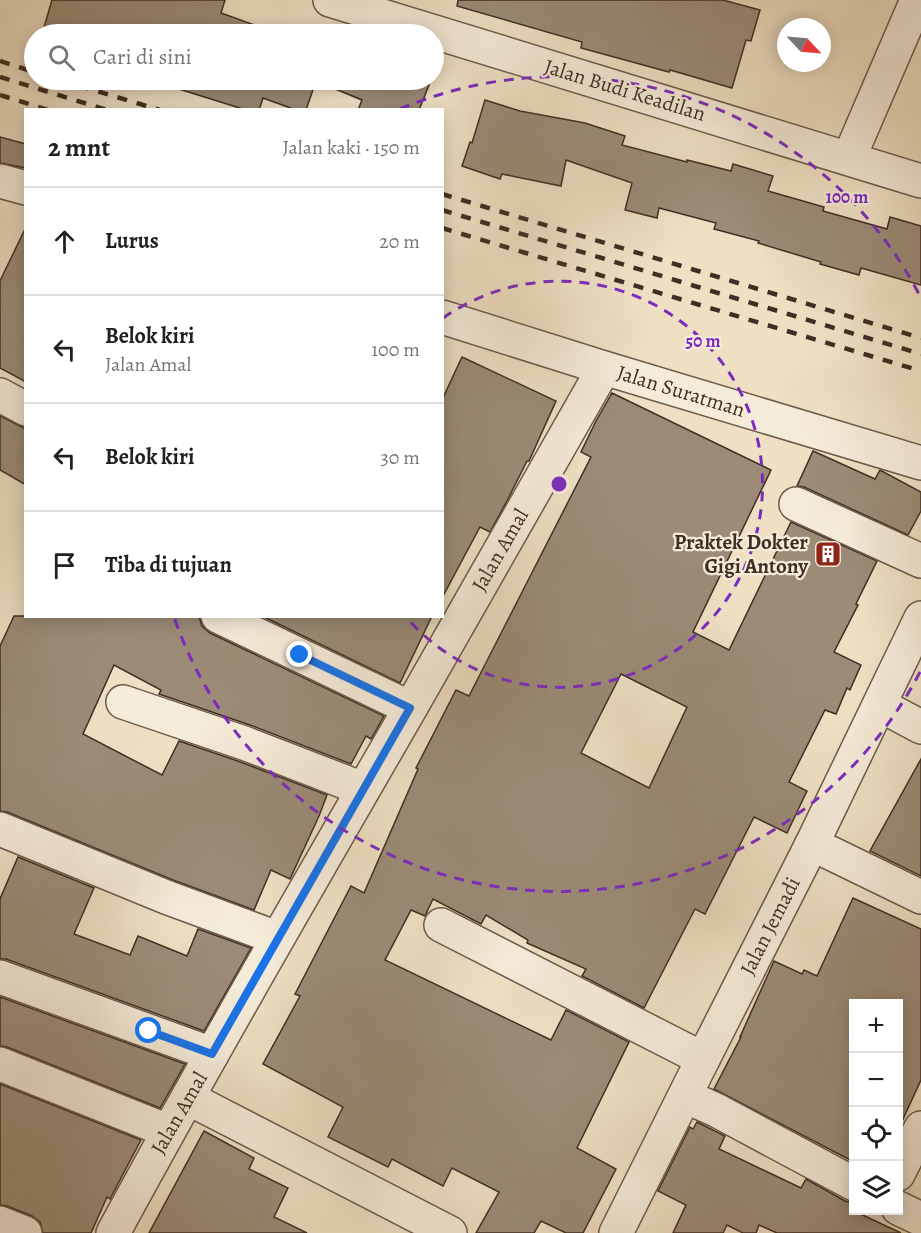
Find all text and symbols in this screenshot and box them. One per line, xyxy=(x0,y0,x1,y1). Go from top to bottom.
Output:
north arrow xyxy=(777,18,831,72)
search box xyxy=(24,24,444,90)
icon: search xyxy=(45,41,78,74)
text: Cari di sini xyxy=(93,42,192,72)
street label: Jalan Budi Keadilan xyxy=(541,52,709,128)
text: 2 mnt xyxy=(48,130,110,165)
text: Jalan kaki · 150 m xyxy=(283,134,420,161)
text: 100 m xyxy=(826,185,868,209)
icon: ahead xyxy=(48,225,81,258)
text: Lurus xyxy=(105,226,159,256)
text: 20 m xyxy=(379,228,420,255)
text: Belok kiri xyxy=(105,321,194,351)
text: 50 m xyxy=(686,329,720,353)
icon: left xyxy=(48,333,81,366)
text: 100 m xyxy=(371,336,420,363)
text: Jalan Amal xyxy=(105,351,192,378)
street label: Jalan Suratman xyxy=(614,358,748,424)
icon: left xyxy=(48,441,81,474)
text: Belok kiri xyxy=(105,442,194,472)
text: 30 m xyxy=(380,444,420,471)
centre of rings xyxy=(549,474,569,494)
street label: Jalan Amal xyxy=(465,504,535,596)
place label: Praktek Dokter Gigi Antony xyxy=(674,528,809,580)
building icon: Praktek Dokter Gigi Antony xyxy=(813,539,843,569)
icon: arrive xyxy=(48,549,81,582)
text: Tiba di tujuan xyxy=(105,550,232,580)
route end xyxy=(286,641,312,667)
street label: Jalan Jemadi xyxy=(733,872,807,980)
map controls xyxy=(849,999,903,1215)
button: + xyxy=(849,999,903,1053)
route start xyxy=(135,1017,161,1043)
button: − xyxy=(849,1053,903,1107)
street label: Jalan Amal xyxy=(144,1067,214,1159)
button: locate xyxy=(849,1107,903,1161)
button: layers xyxy=(849,1161,903,1215)

